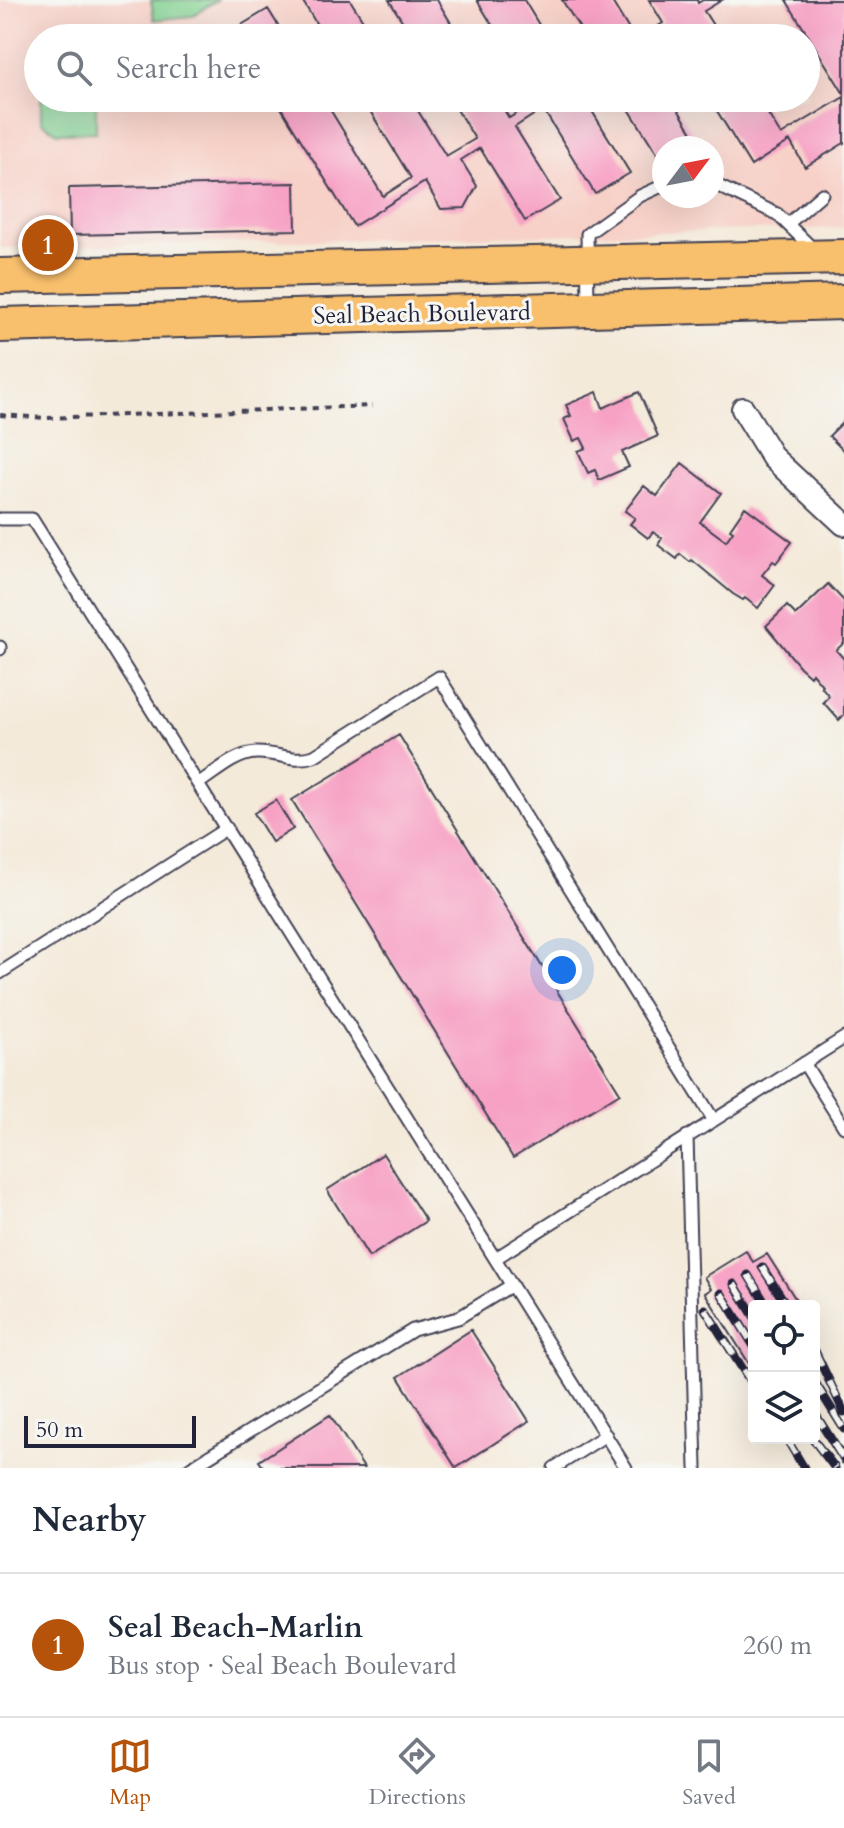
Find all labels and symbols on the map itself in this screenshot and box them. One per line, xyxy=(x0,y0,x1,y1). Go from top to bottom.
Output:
north arrow xyxy=(652,136,724,208)
pin: 1 xyxy=(22,215,74,275)
street label: Seal Beach Boulevard xyxy=(313,296,531,332)
your location xyxy=(542,950,582,990)
scale bar xyxy=(24,1412,196,1448)

